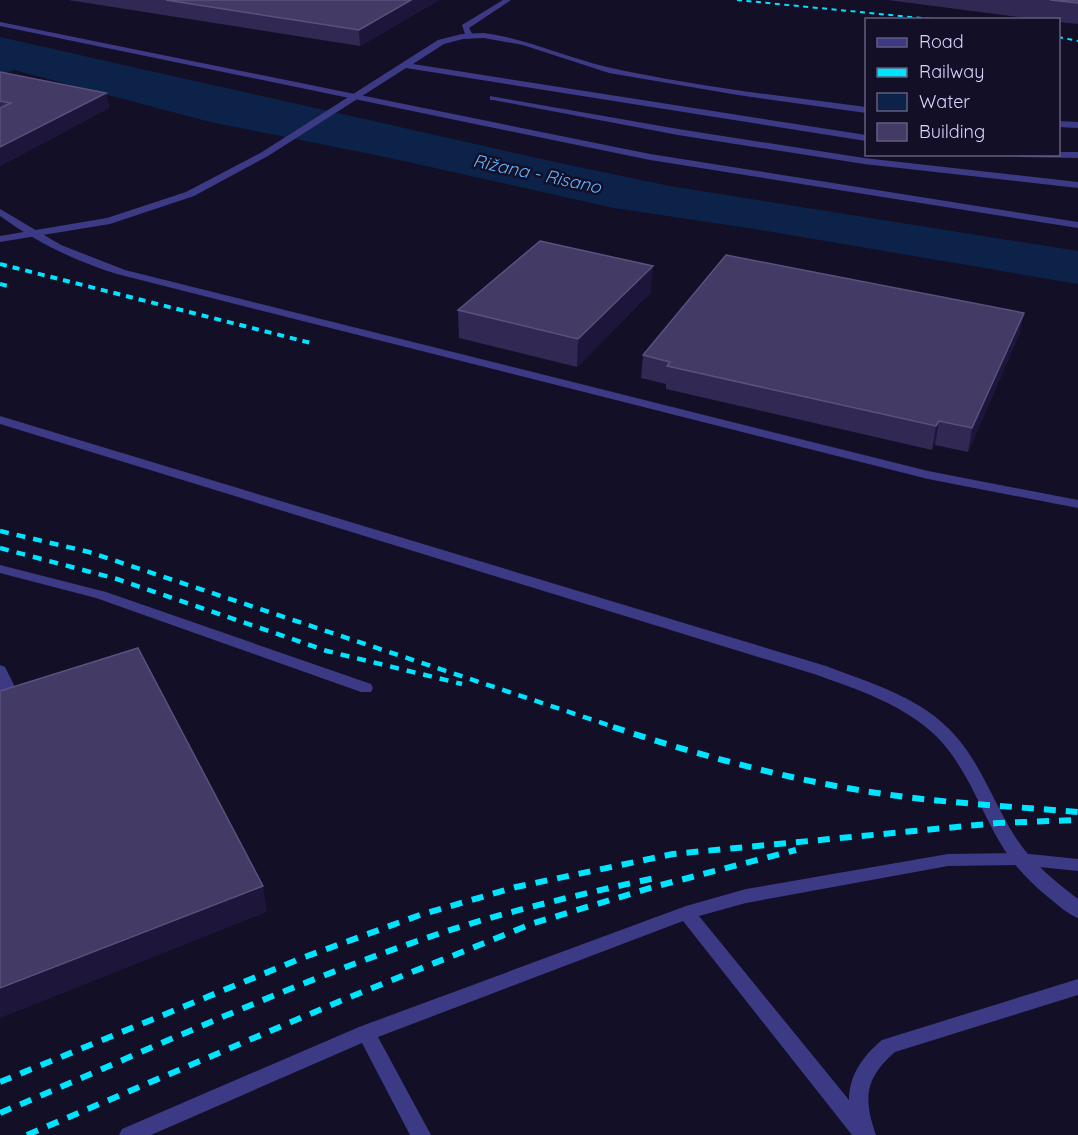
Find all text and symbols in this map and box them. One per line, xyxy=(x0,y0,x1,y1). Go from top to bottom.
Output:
legend xyxy=(865,18,1060,156)
text: Road xyxy=(919,30,964,53)
text: Railway xyxy=(919,60,985,83)
text: Water xyxy=(919,90,970,113)
text: Building xyxy=(919,120,985,143)
water label: Rižana - Risano xyxy=(471,149,604,199)

